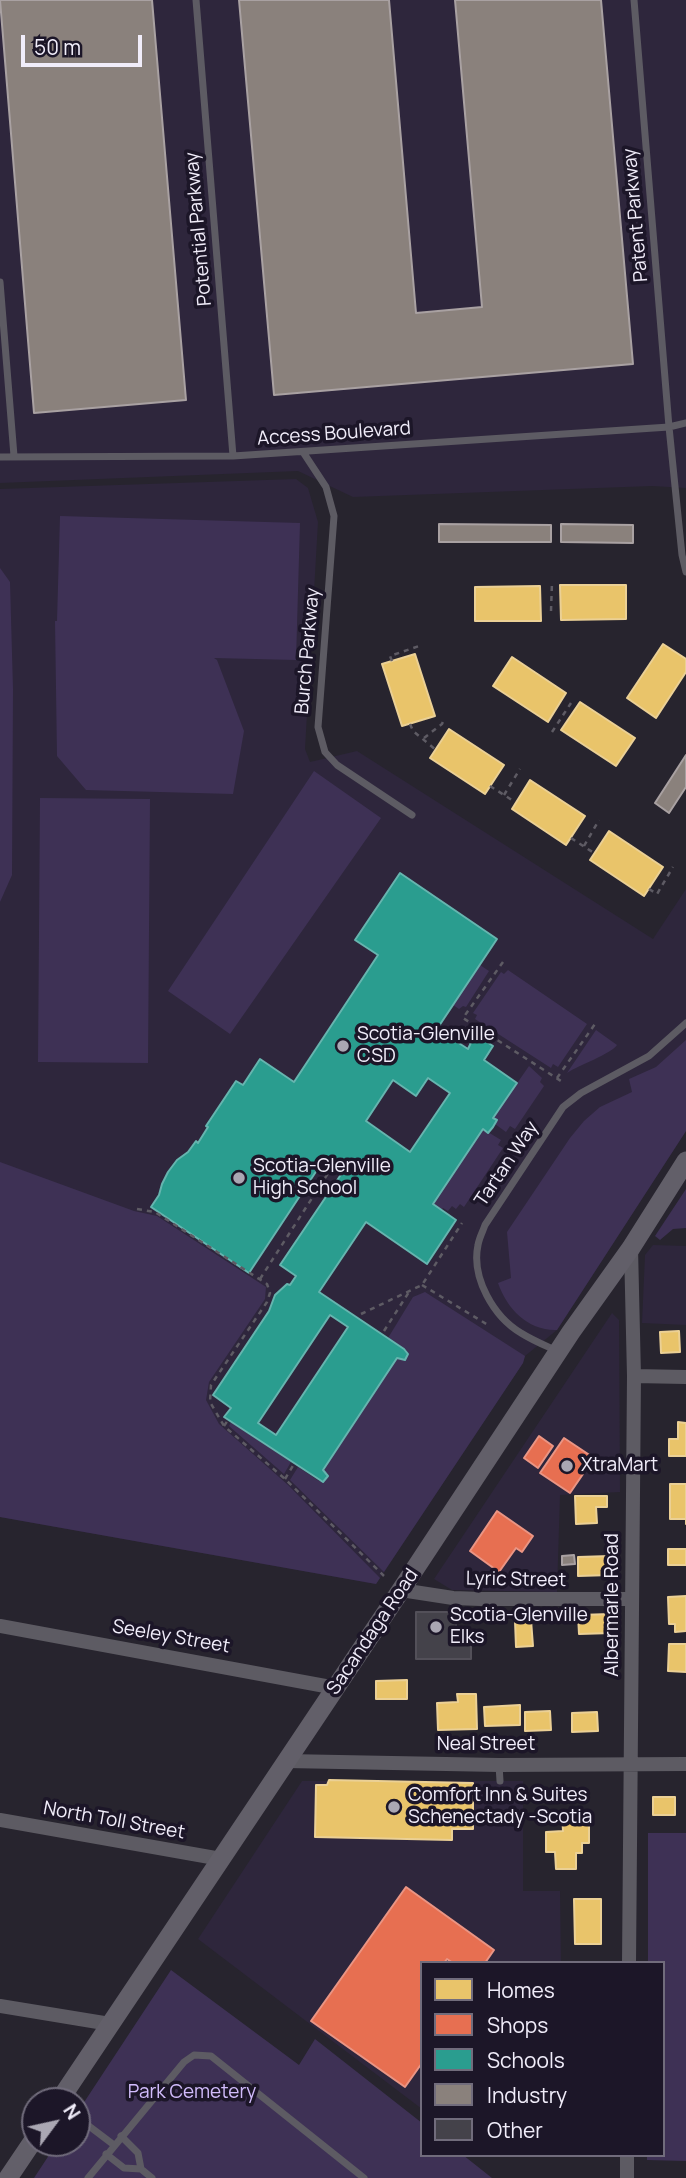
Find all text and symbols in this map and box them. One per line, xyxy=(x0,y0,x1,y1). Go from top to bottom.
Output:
scale bar xyxy=(24,21,145,65)
text: 50 m xyxy=(34,33,81,61)
street label: Patent Parkway xyxy=(619,147,653,283)
street label: Potential Parkway xyxy=(181,151,217,307)
street label: Access Boulevard xyxy=(256,417,412,451)
street label: Burch Parkway xyxy=(291,587,325,715)
place label: Scotia-Glenville CSD xyxy=(357,1024,495,1068)
marker: Scotia-Glenville CSD xyxy=(335,1038,351,1054)
street label: Tartan Way xyxy=(470,1117,544,1211)
place label: Scotia-Glenville High School xyxy=(253,1156,391,1200)
marker: Scotia-Glenville High School xyxy=(231,1170,247,1186)
place label: XtraMart xyxy=(581,1455,658,1477)
marker: XtraMart xyxy=(559,1458,575,1474)
street label: Albermarle Road xyxy=(602,1533,624,1677)
street label: Sacandaga Road xyxy=(322,1565,424,1699)
street label: Lyric Street xyxy=(466,1568,566,1592)
place label: Scotia-Glenville Elks xyxy=(450,1605,588,1649)
street label: Seeley Street xyxy=(110,1615,232,1659)
marker: Scotia-Glenville Elks xyxy=(428,1619,444,1635)
street label: Neal Street xyxy=(437,1734,535,1756)
place label: Comfort Inn & Suites Schenectady -Scotia xyxy=(408,1785,592,1829)
street label: North Toll Street xyxy=(41,1797,187,1845)
marker: Comfort Inn & Suites Schenectady -Scotia xyxy=(386,1799,402,1815)
legend xyxy=(420,1961,665,2157)
text: Homes xyxy=(487,1976,555,2004)
text: Shops xyxy=(487,2011,548,2039)
text: Schools xyxy=(487,2046,565,2074)
text: Industry xyxy=(487,2081,567,2109)
park label: Park Cemetery xyxy=(128,2082,256,2104)
north arrow xyxy=(21,2087,91,2157)
text: N xyxy=(57,2099,87,2124)
text: Other xyxy=(487,2116,543,2144)

